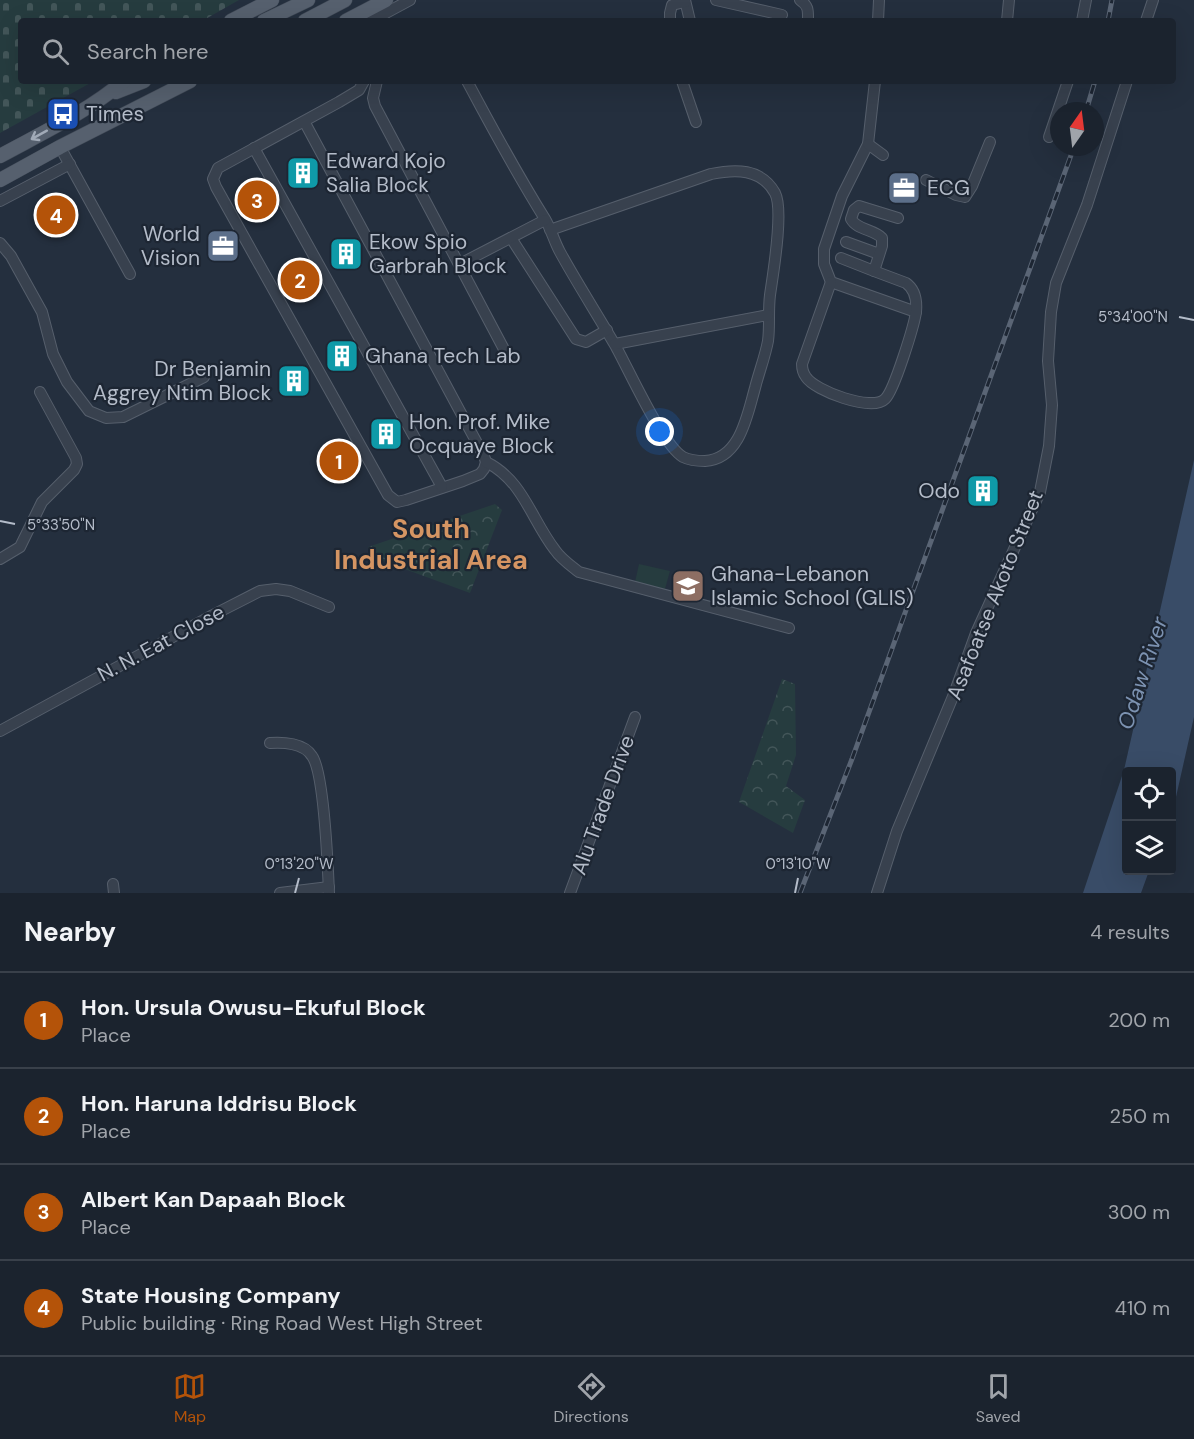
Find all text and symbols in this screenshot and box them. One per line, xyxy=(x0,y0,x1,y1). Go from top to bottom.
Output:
search box xyxy=(18,18,1176,84)
icon: search xyxy=(39,35,72,68)
text: Search here xyxy=(87,37,208,66)
bus stop icon: Times xyxy=(45,96,81,132)
place label: Times xyxy=(86,100,144,128)
north arrow xyxy=(1050,102,1104,156)
one-way arrow xyxy=(31,129,48,141)
place label: Edward Kojo Salia Block xyxy=(326,147,446,199)
building icon: Edward Kojo Salia Block xyxy=(285,155,321,191)
office icon: ECG xyxy=(886,170,922,206)
place label: ECG xyxy=(927,174,970,202)
pin: 3 xyxy=(238,178,276,222)
pin: 4 xyxy=(36,192,76,238)
place label: World Vision xyxy=(141,220,200,272)
office icon: World Vision xyxy=(205,228,241,264)
place label: Ekow Spio Garbrah Block xyxy=(369,228,507,280)
building icon: Ekow Spio Garbrah Block xyxy=(328,236,364,272)
pin: 2 xyxy=(280,258,320,302)
text: 5°34'00"N xyxy=(1098,307,1168,327)
building icon: Ghana Tech Lab xyxy=(324,338,360,374)
place label: Ghana Tech Lab xyxy=(365,342,521,370)
place label: Dr Benjamin Aggrey Ntim Block xyxy=(93,355,271,407)
building icon: Dr Benjamin Aggrey Ntim Block xyxy=(276,363,312,399)
place label: Hon. Prof. Mike Ocquaye Block xyxy=(409,408,555,460)
building icon: Hon. Prof. Mike Ocquaye Block xyxy=(368,416,404,452)
your location xyxy=(645,417,674,446)
pin: 1 xyxy=(320,438,358,484)
building icon: Odo xyxy=(965,473,1001,509)
place label: Odo xyxy=(918,477,960,505)
street label: Asafoatse Akoto Street xyxy=(940,486,1050,704)
district label: South Industrial Area xyxy=(334,511,528,577)
text: 5°33'50"N xyxy=(27,515,95,535)
place label: Ghana-Lebanon Islamic School (GLIS) xyxy=(711,560,914,612)
school or university icon: Ghana-Lebanon Islamic School (GLIS) xyxy=(670,568,706,604)
street label: N. N. Eat Close xyxy=(93,598,229,688)
water label: Odaw River xyxy=(1111,612,1175,733)
street label: Alu Trade Drive xyxy=(565,731,641,879)
map controls xyxy=(1122,767,1176,875)
button: locate xyxy=(1122,767,1176,821)
button: layers xyxy=(1122,821,1176,875)
text: 0°13'20"W xyxy=(265,854,334,874)
text: 0°13'10"W xyxy=(765,854,831,874)
text: Nearby xyxy=(24,915,116,949)
text: 4 results xyxy=(1090,919,1170,945)
text: Hon. Ursula Owusu-Ekuful Block xyxy=(81,993,426,1022)
text: 1 xyxy=(40,1007,47,1033)
text: 200 m xyxy=(1108,1007,1170,1033)
text: Place xyxy=(81,1022,131,1048)
text: Hon. Haruna Iddrisu Block xyxy=(81,1089,357,1118)
text: 2 xyxy=(38,1103,49,1129)
text: 250 m xyxy=(1109,1103,1170,1129)
text: Place xyxy=(81,1118,131,1144)
text: Albert Kan Dapaah Block xyxy=(81,1185,346,1214)
text: 3 xyxy=(37,1199,50,1225)
text: 300 m xyxy=(1108,1199,1170,1225)
text: Place xyxy=(81,1214,131,1240)
text: State Housing Company xyxy=(81,1281,341,1310)
text: 4 xyxy=(37,1295,50,1321)
text: 410 m xyxy=(1115,1295,1170,1321)
text: Public building · Ring Road West High Street xyxy=(81,1310,482,1336)
tab: Map xyxy=(173,1370,206,1427)
tab: Directions xyxy=(553,1370,629,1427)
tab: Saved xyxy=(976,1370,1021,1427)

